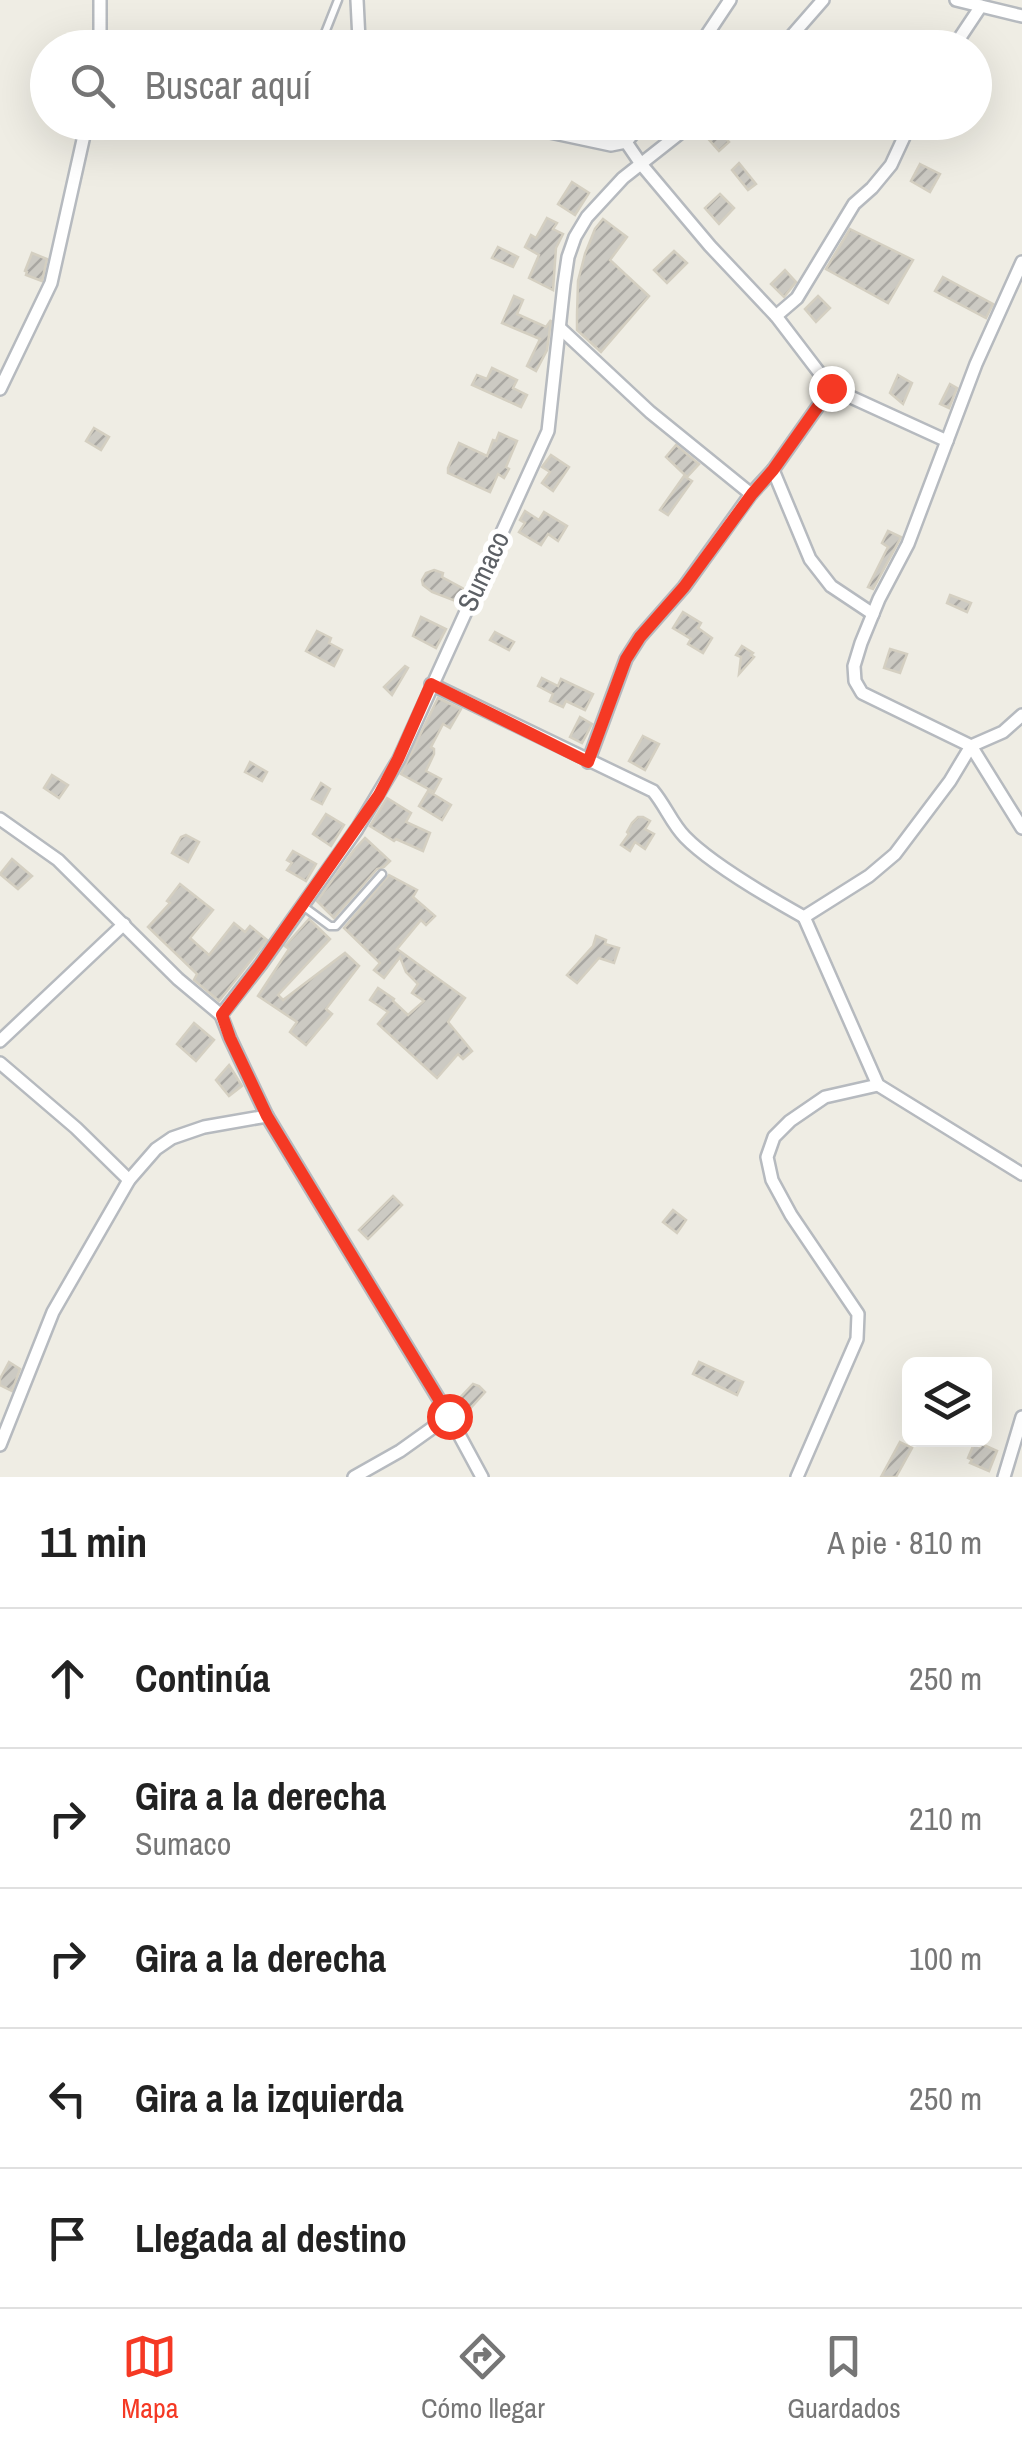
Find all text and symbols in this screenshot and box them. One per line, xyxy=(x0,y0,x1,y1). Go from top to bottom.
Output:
search box xyxy=(30,30,992,140)
icon: search xyxy=(65,58,120,113)
text: Buscar aquí xyxy=(145,60,311,111)
route end xyxy=(809,366,855,412)
street label: Sumaco xyxy=(448,525,518,617)
map controls xyxy=(902,1357,992,1447)
button: layers xyxy=(902,1357,992,1447)
route start xyxy=(427,1394,473,1440)
text: 11 min xyxy=(40,1514,147,1570)
text: A pie · 810 m xyxy=(827,1521,982,1564)
icon: ahead xyxy=(40,1651,95,1706)
text: Continúa xyxy=(135,1653,270,1704)
text: 250 m xyxy=(909,1657,982,1700)
text: Gira a la derecha xyxy=(135,1771,386,1822)
icon: right xyxy=(40,1791,95,1846)
text: 210 m xyxy=(909,1797,982,1840)
text: Sumaco xyxy=(135,1822,231,1865)
icon: right xyxy=(40,1931,95,1986)
text: Gira a la derecha xyxy=(135,1933,386,1984)
text: 100 m xyxy=(909,1937,982,1980)
icon: left xyxy=(40,2071,95,2126)
text: Gira a la izquierda xyxy=(135,2073,403,2124)
text: 250 m xyxy=(909,2077,982,2120)
icon: arrive xyxy=(40,2211,95,2266)
text: Llegada al destino xyxy=(135,2213,407,2264)
tab: Mapa xyxy=(121,2329,179,2427)
tab: Cómo llegar xyxy=(421,2329,545,2427)
tab: Guardados xyxy=(787,2329,901,2427)

